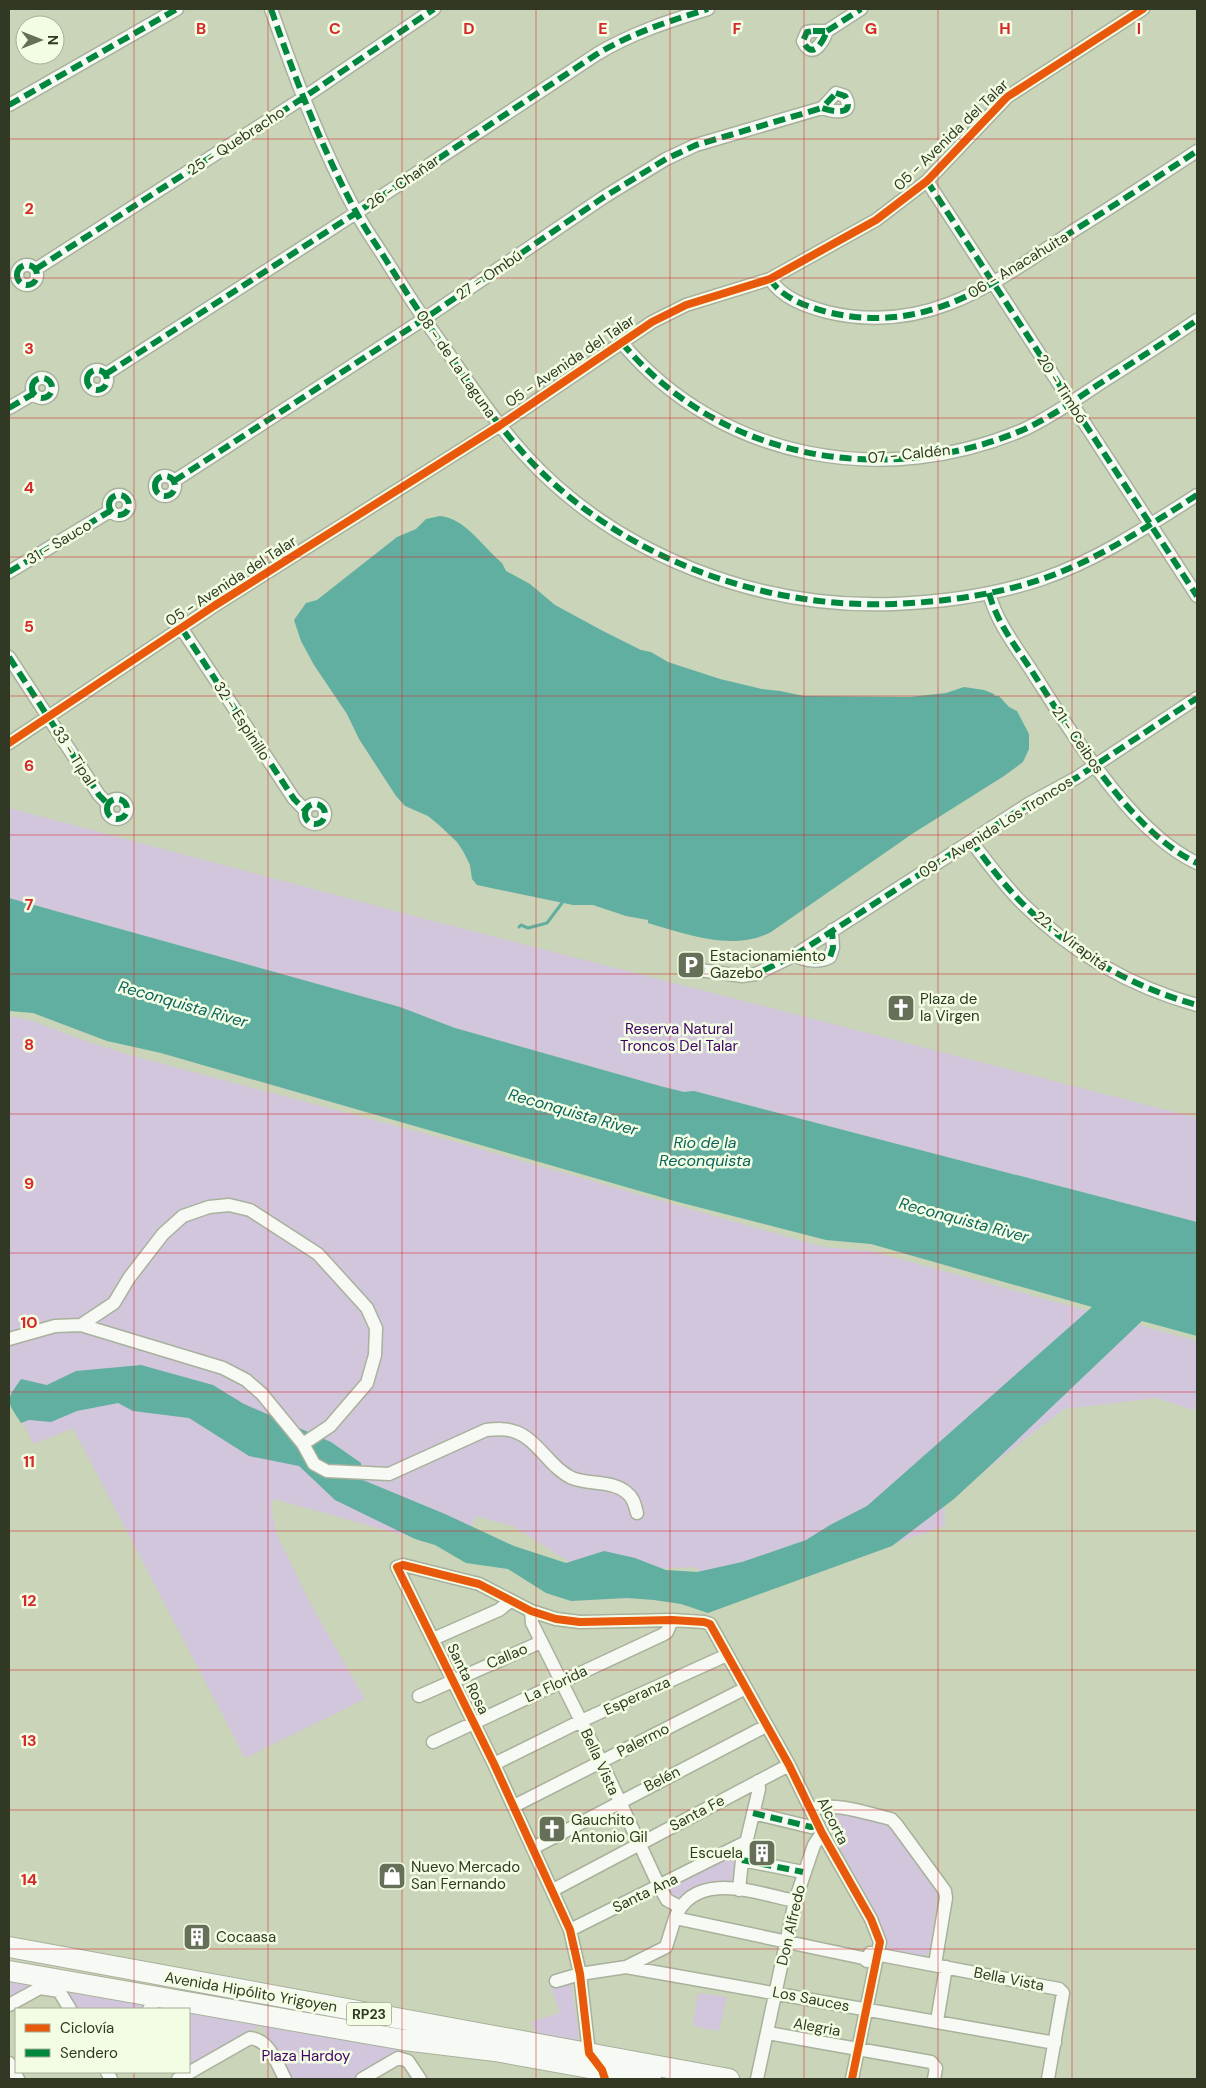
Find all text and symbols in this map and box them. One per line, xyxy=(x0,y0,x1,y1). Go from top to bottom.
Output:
north arrow xyxy=(15,15,65,65)
text: B xyxy=(196,18,206,39)
text: C xyxy=(329,18,341,39)
text: D xyxy=(463,18,475,39)
text: E xyxy=(598,18,608,39)
text: F xyxy=(733,18,742,39)
text: G xyxy=(865,18,877,39)
text: H xyxy=(999,18,1011,39)
text: I xyxy=(1137,18,1141,39)
text: N xyxy=(44,35,62,45)
street label: 05 - Avenida del Talar xyxy=(889,75,1013,195)
street label: 25 - Quebracho xyxy=(184,102,288,180)
street label: 26 - Chañar xyxy=(363,150,444,214)
text: 2 xyxy=(24,198,34,219)
street label: 06 - Anacahuita xyxy=(964,227,1072,303)
street label: 27 - Ombú xyxy=(452,246,526,304)
street label: 08 - de La Laguna xyxy=(411,306,501,422)
street label: 05 - Avenida del Talar xyxy=(501,310,639,412)
text: 3 xyxy=(24,338,34,359)
street label: 20 - Timbó xyxy=(1032,351,1092,427)
street label: 07 - Caldén xyxy=(867,440,951,468)
text: 4 xyxy=(24,477,34,498)
street label: 31 - Sauco xyxy=(23,515,95,569)
street label: 05 - Avenida del Talar xyxy=(162,531,301,631)
text: 5 xyxy=(24,616,34,637)
street label: 32 - Espinillo xyxy=(209,678,275,764)
street label: 21 - Ceibos xyxy=(1047,702,1109,778)
street label: 33 - Tipal xyxy=(48,722,100,790)
text: 6 xyxy=(24,755,34,776)
street label: 09 - Avenida Los Troncos xyxy=(915,771,1077,883)
text: 7 xyxy=(25,894,34,915)
street label: 22 - Virapitá xyxy=(1030,907,1112,975)
place label: Estacionamiento Gazebo xyxy=(710,946,826,983)
parking icon: Estacionamiento Gazebo xyxy=(676,950,706,980)
water label: Reconquista River xyxy=(116,976,251,1033)
place label: Plaza de la Virgen xyxy=(920,989,980,1026)
church icon: Plaza de la Virgen xyxy=(886,993,916,1023)
park label: Reserva Natural Troncos Del Talar xyxy=(620,1019,738,1056)
text: 8 xyxy=(24,1034,34,1055)
water label: Reconquista River xyxy=(506,1084,641,1141)
water label: Río de la Reconquista xyxy=(659,1132,751,1171)
text: 9 xyxy=(24,1173,34,1194)
water label: Reconquista River xyxy=(897,1193,1032,1248)
text: 10 xyxy=(20,1312,38,1333)
text: 11 xyxy=(23,1451,35,1472)
text: 12 xyxy=(21,1590,37,1611)
street label: Callao xyxy=(483,1638,531,1674)
street label: Santa Rosa xyxy=(442,1640,494,1718)
street label: La Florida xyxy=(521,1661,591,1707)
street label: Esperanza xyxy=(600,1672,674,1720)
street label: Palermo xyxy=(613,1718,673,1762)
street label: Bella Vista xyxy=(576,1725,624,1799)
text: 13 xyxy=(21,1730,37,1751)
street label: Belén xyxy=(641,1761,683,1797)
street label: Santa Fe xyxy=(666,1790,728,1836)
street label: Alcorta xyxy=(813,1794,853,1848)
place label: Gauchito Antonio Gil xyxy=(571,1810,648,1847)
church icon: Gauchito Antonio Gil xyxy=(537,1814,567,1844)
building icon: Escuela xyxy=(747,1838,777,1868)
place label: Escuela xyxy=(690,1843,743,1863)
place label: Nuevo Mercado San Fernando xyxy=(411,1857,520,1894)
shop icon: Nuevo Mercado San Fernando xyxy=(377,1861,407,1891)
text: 14 xyxy=(21,1869,37,1890)
street label: Santa Ana xyxy=(609,1869,681,1917)
street label: Don Alfredo xyxy=(772,1883,810,1967)
building icon: Cocaasa xyxy=(182,1922,212,1952)
place label: Cocaasa xyxy=(216,1927,276,1947)
street label: Bella Vista xyxy=(972,1962,1046,1996)
street label: Avenida Hipólito Yrigoyen xyxy=(163,1967,339,2017)
street label: Los Sauces xyxy=(771,1982,851,2016)
road number: RP23 xyxy=(346,2002,392,2026)
legend xyxy=(15,2008,190,2073)
street label: Alegria xyxy=(792,2013,842,2041)
text: Ciclovía xyxy=(60,2018,114,2038)
text: Sendero xyxy=(60,2043,118,2063)
park label: Plaza Hardoy xyxy=(262,2046,351,2066)

